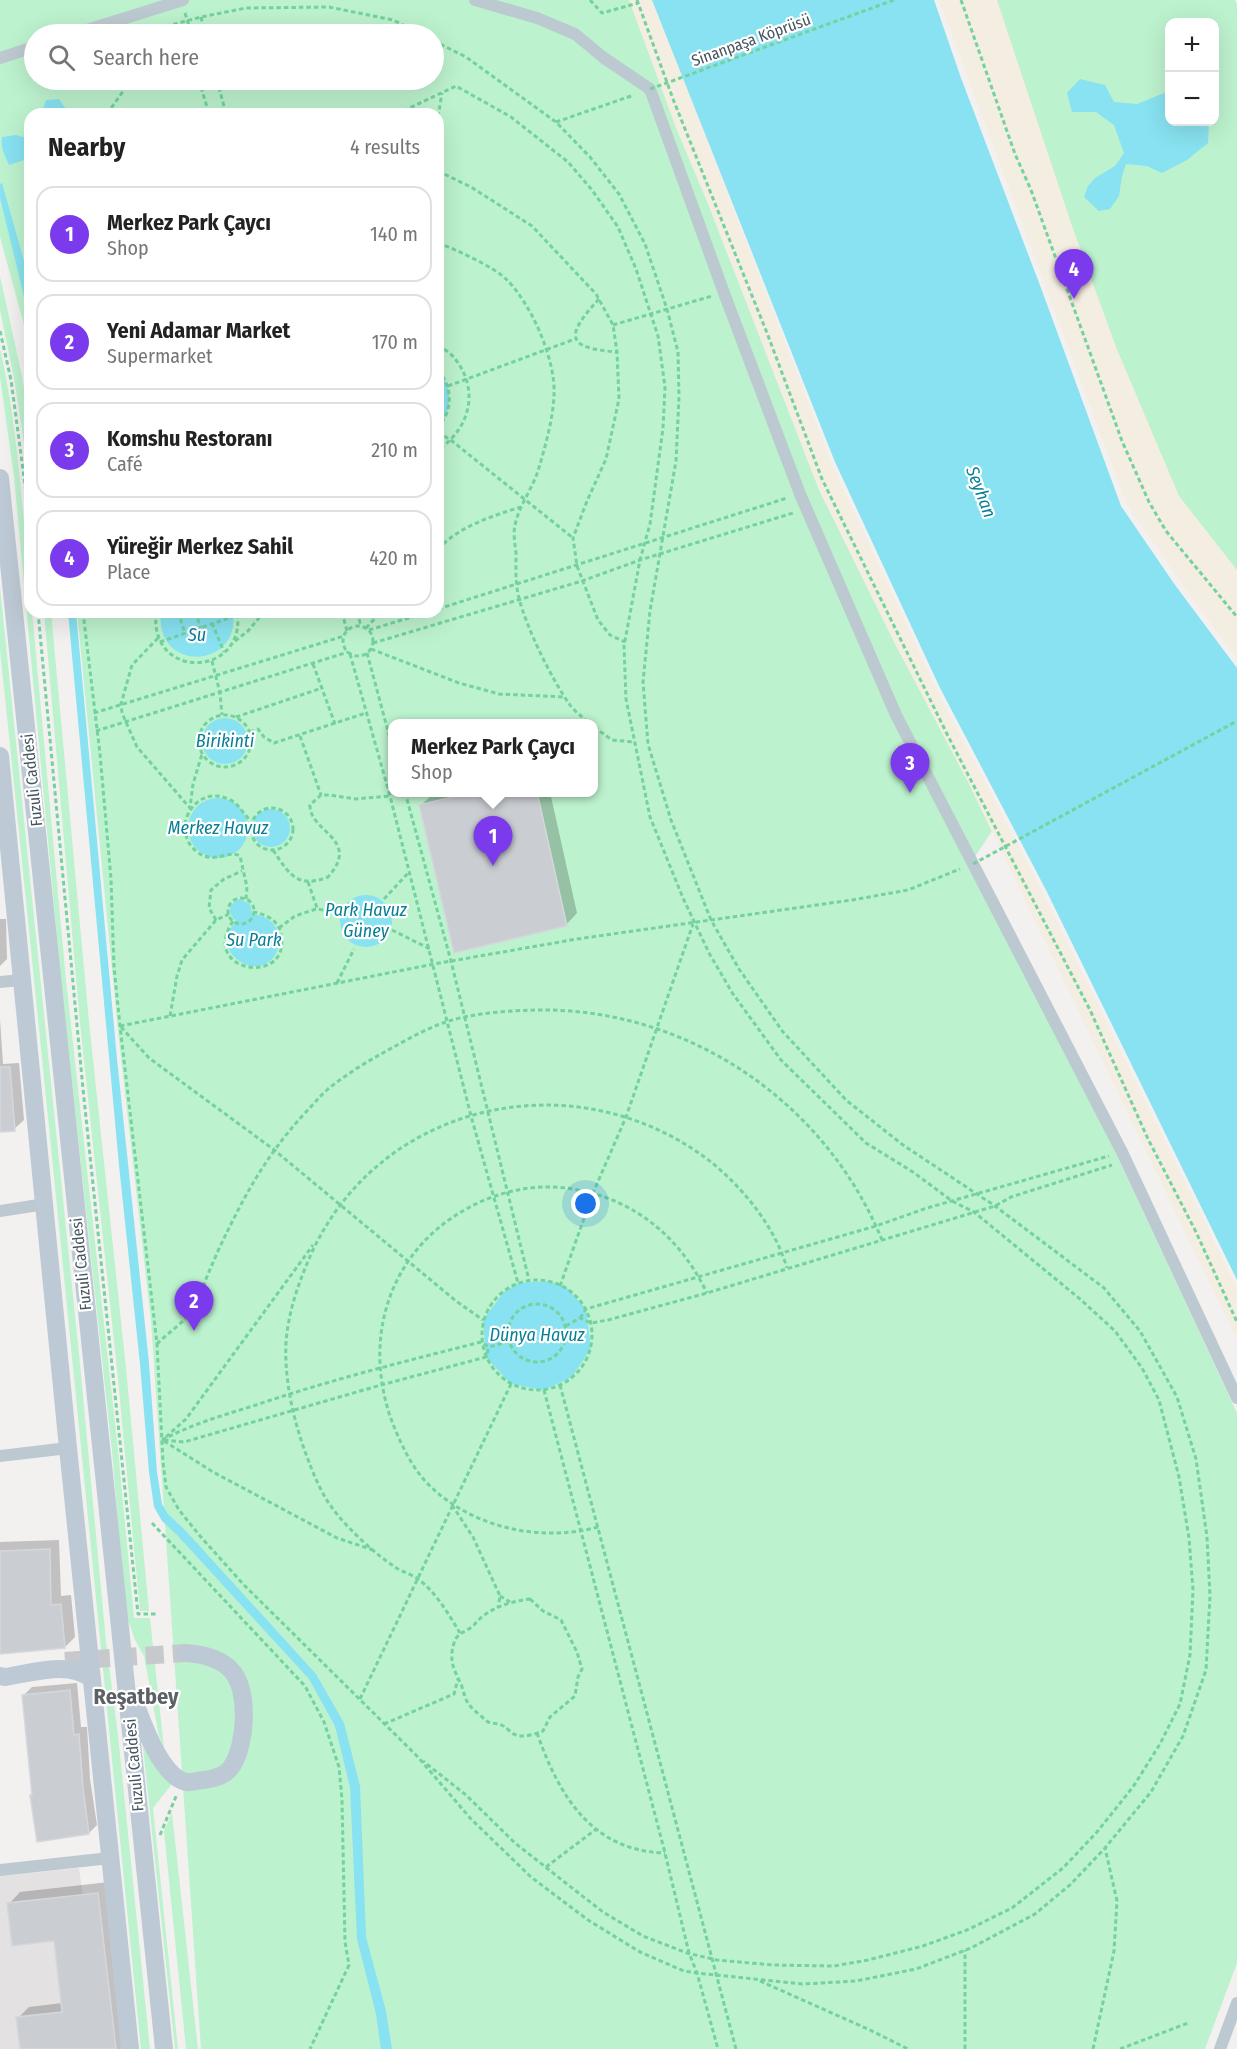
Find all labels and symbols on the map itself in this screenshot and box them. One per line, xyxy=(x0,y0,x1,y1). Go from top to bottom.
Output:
street label: Sinanpaşa Köprüsü xyxy=(689,10,813,70)
pin: 4 xyxy=(1054,250,1094,299)
water label: Seyhan xyxy=(961,462,1001,521)
water label: Su xyxy=(187,624,206,646)
water label: Birikinti xyxy=(196,730,255,752)
street label: Fuzuli Caddesi xyxy=(18,733,46,827)
pin: 3 xyxy=(890,744,930,793)
pin: 1 xyxy=(474,816,512,866)
water label: Merkez Havuz xyxy=(168,817,269,839)
water label: Park Havuz Güney xyxy=(325,899,408,942)
water label: Su Park xyxy=(225,929,282,951)
your location xyxy=(571,1189,600,1218)
street label: Fuzuli Caddesi xyxy=(67,1217,95,1311)
pin: 2 xyxy=(174,1282,214,1331)
water label: Dünya Havuz xyxy=(489,1324,585,1346)
district label: Reşatbey xyxy=(94,1683,179,1710)
street label: Fuzuli Caddesi xyxy=(120,1718,148,1812)

